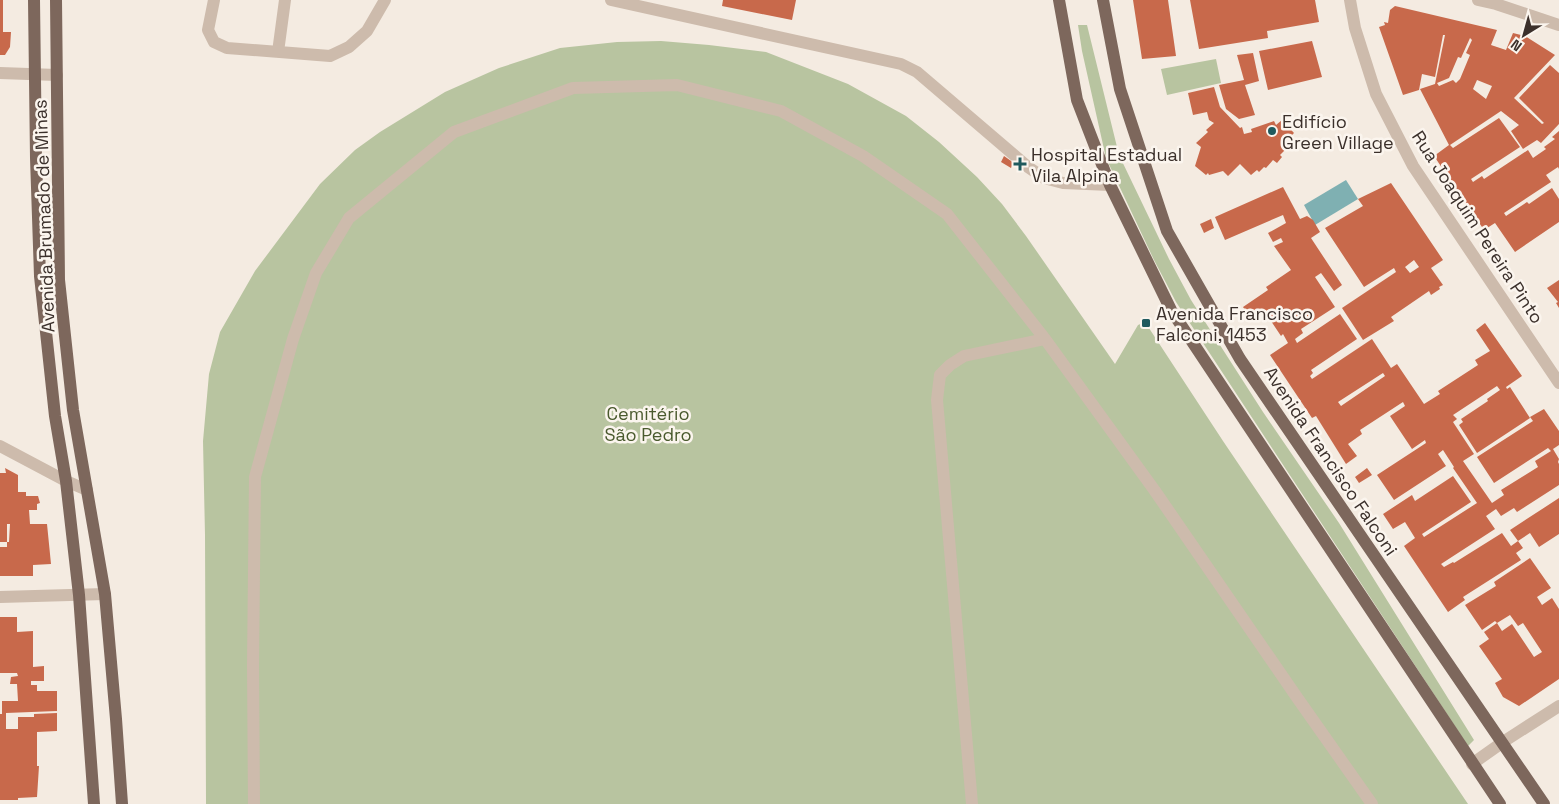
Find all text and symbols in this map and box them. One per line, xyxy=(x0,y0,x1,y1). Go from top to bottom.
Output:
north arrow xyxy=(1499,10,1549,60)
text: N xyxy=(1507,35,1525,55)
street label: Avenida Brumado de Minas xyxy=(28,99,60,333)
place label: Edifício Green Village xyxy=(1282,110,1394,154)
marker: Edifício Green Village xyxy=(1266,125,1278,137)
street label: Rua Joaquim Pereira Pinto xyxy=(1407,126,1549,328)
place label: Hospital Estadual Vila Alpina xyxy=(1031,143,1182,187)
marker: Hospital Estadual Vila Alpina xyxy=(1013,157,1027,171)
place label: Avenida Francisco Falconi, 1453 xyxy=(1156,302,1313,346)
marker: Avenida Francisco Falconi, 1453 xyxy=(1140,317,1152,329)
street label: Avenida Francisco Falconi xyxy=(1259,362,1403,560)
park label: Cemitério São Pedro xyxy=(604,402,692,446)

